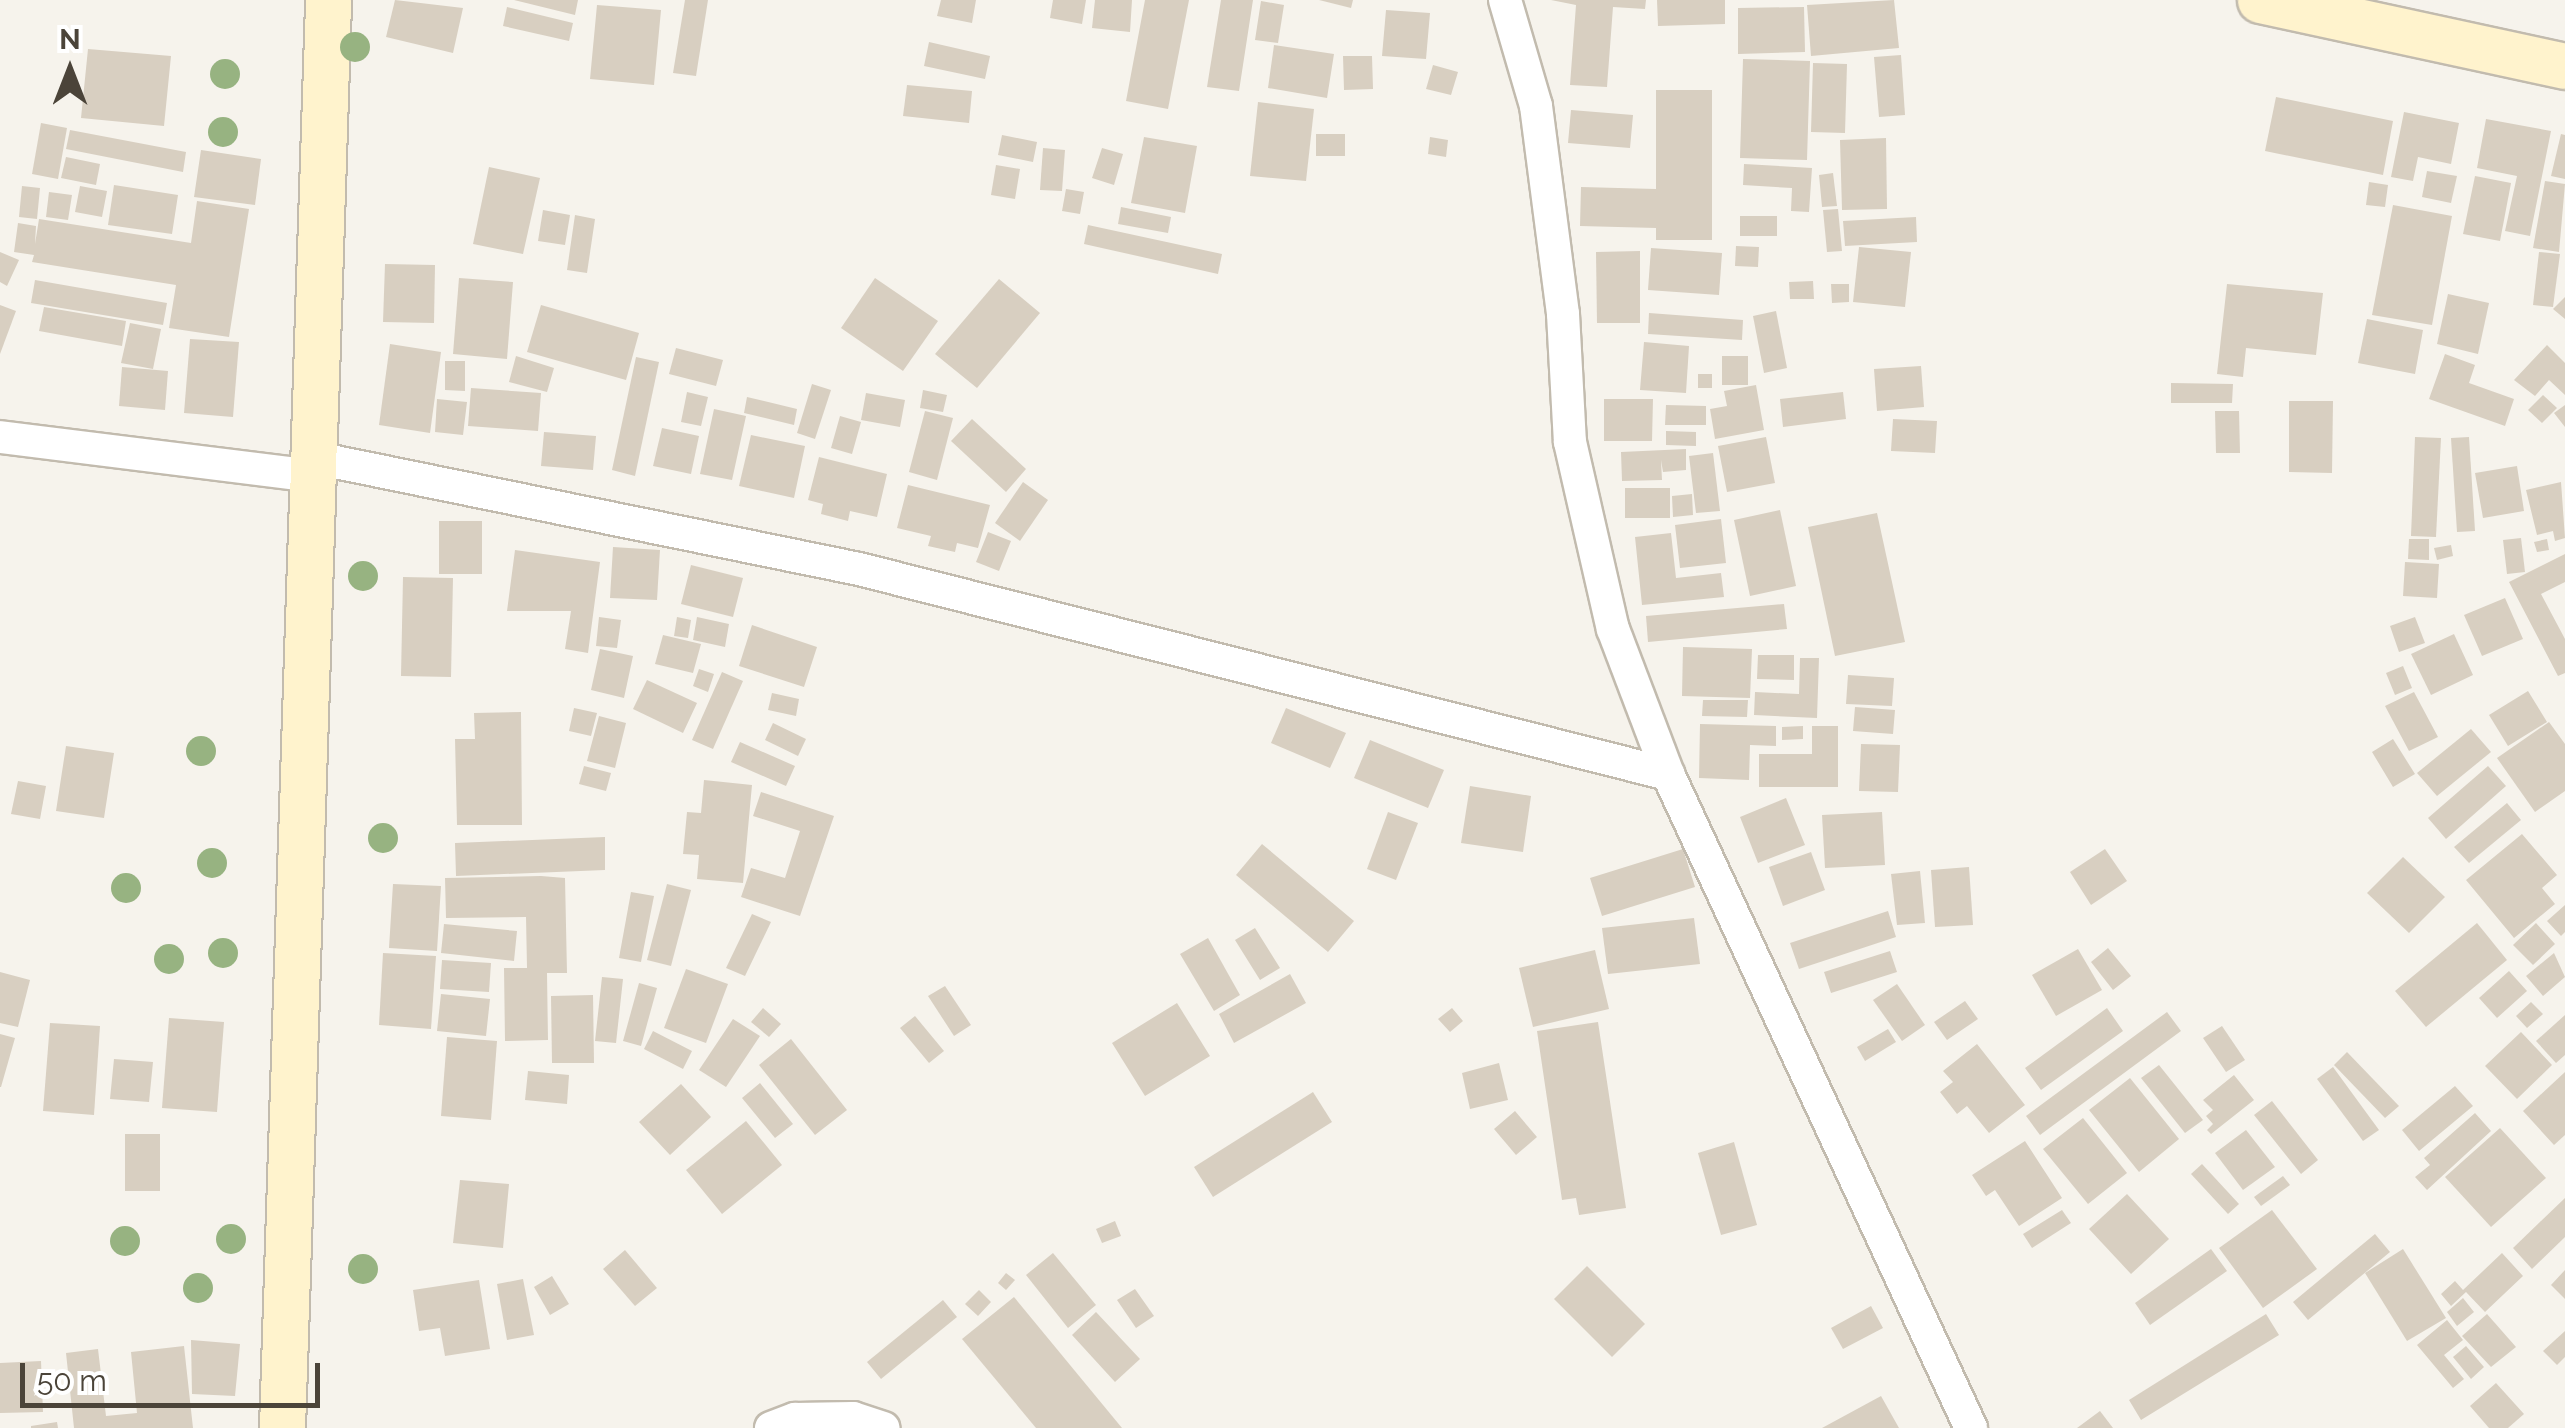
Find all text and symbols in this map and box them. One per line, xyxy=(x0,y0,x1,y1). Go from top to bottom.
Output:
north arrow xyxy=(20,20,120,120)
text: N xyxy=(59,23,81,56)
scale bar xyxy=(25,1343,325,1405)
text: 50 m xyxy=(37,1363,107,1398)

